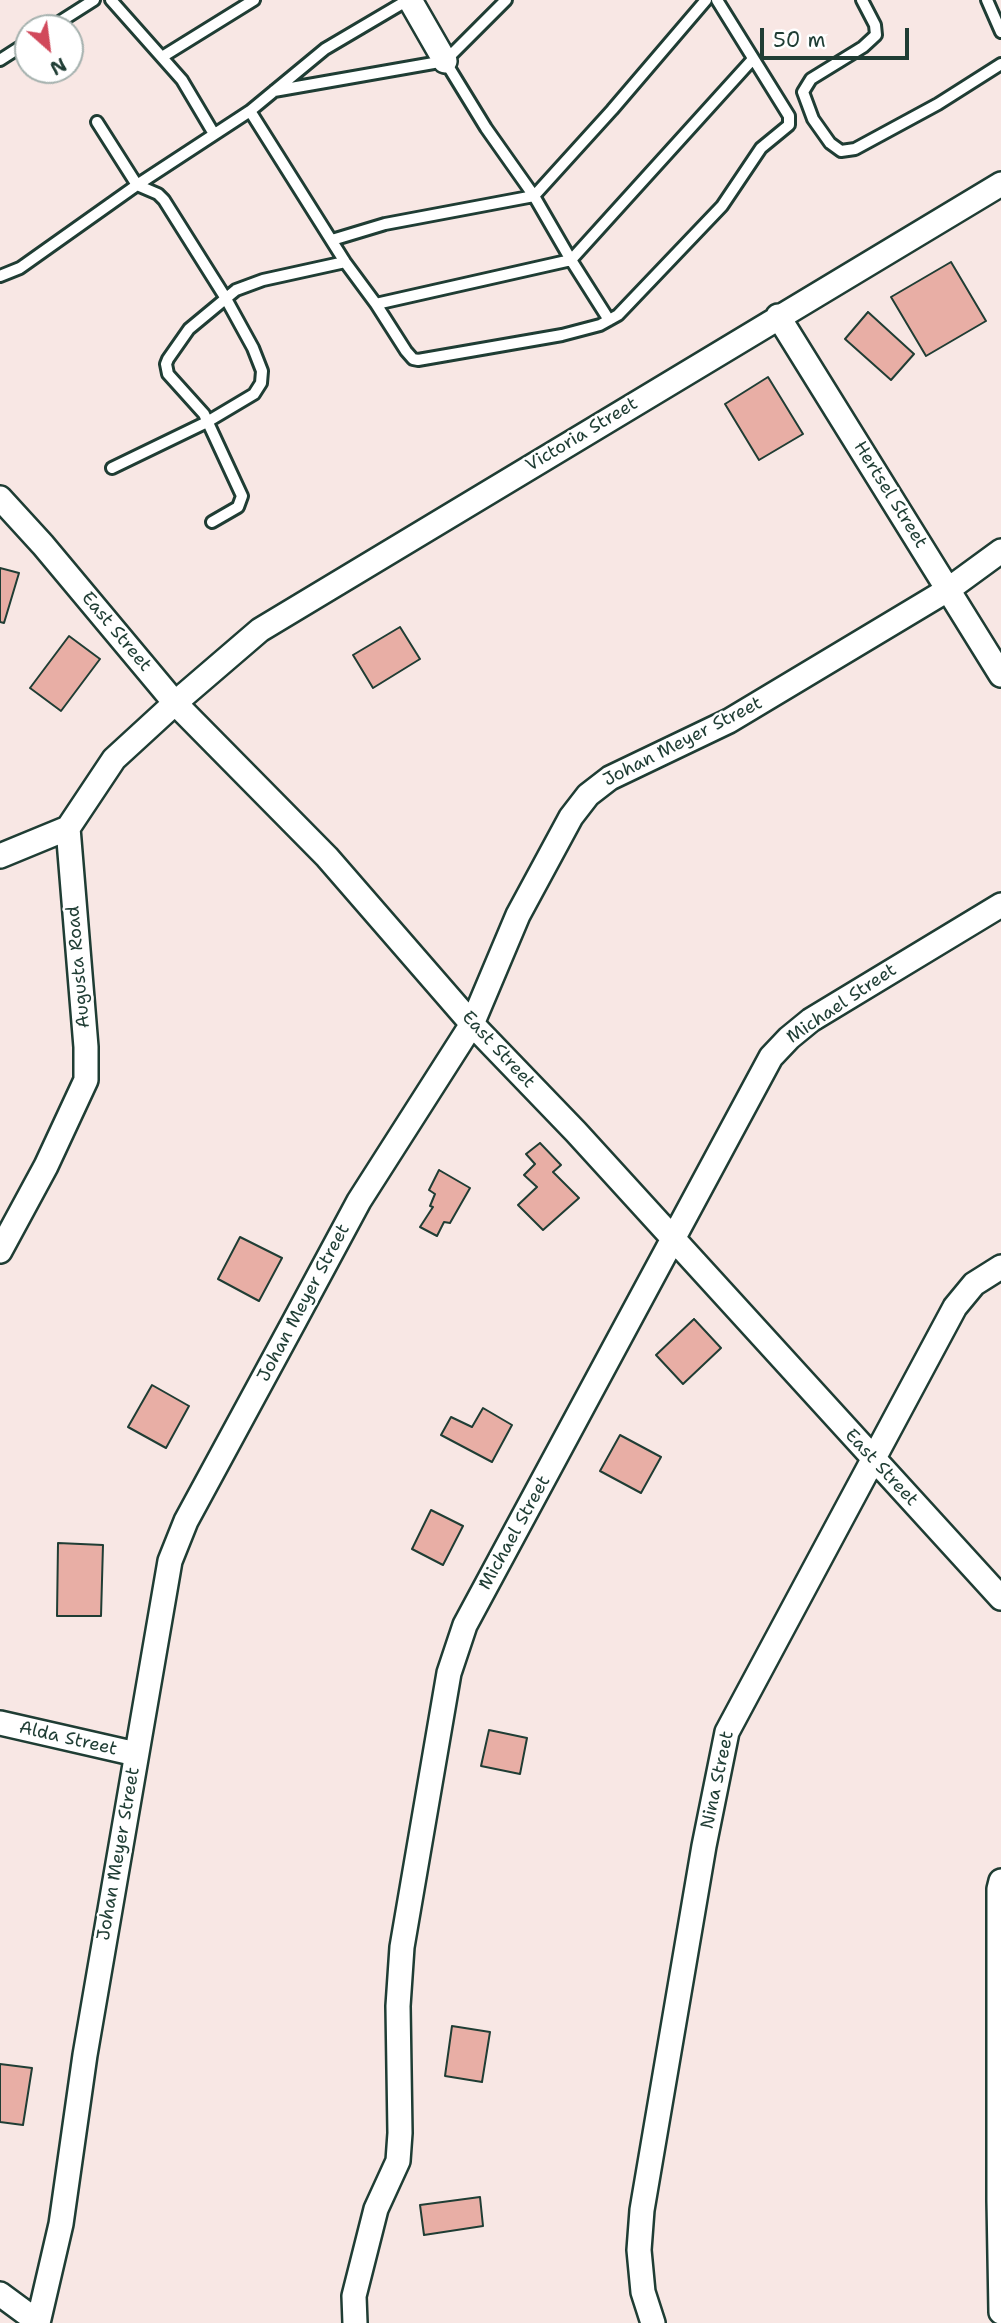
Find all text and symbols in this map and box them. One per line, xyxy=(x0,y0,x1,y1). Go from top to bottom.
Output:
north arrow xyxy=(14,14,84,84)
scale bar xyxy=(763,14,912,58)
text: 50 m xyxy=(773,26,826,54)
text: N xyxy=(46,52,71,81)
street label: Victoria Street xyxy=(522,393,642,477)
street label: Hertsel Street xyxy=(849,438,931,552)
street label: East Street xyxy=(76,588,156,676)
street label: Johan Meyer Street xyxy=(600,693,766,791)
street label: Augusta Road xyxy=(63,905,95,1029)
street label: Michael Street xyxy=(783,959,901,1049)
street label: East Street xyxy=(457,1007,539,1093)
street label: Johan Meyer Street xyxy=(253,1220,355,1386)
street label: East Street xyxy=(840,1425,922,1511)
street label: Michael Street xyxy=(475,1472,555,1594)
street label: Alda Street xyxy=(17,1717,119,1761)
street label: Nina Street xyxy=(697,1729,739,1831)
street label: Johan Meyer Street xyxy=(93,1766,145,1942)

